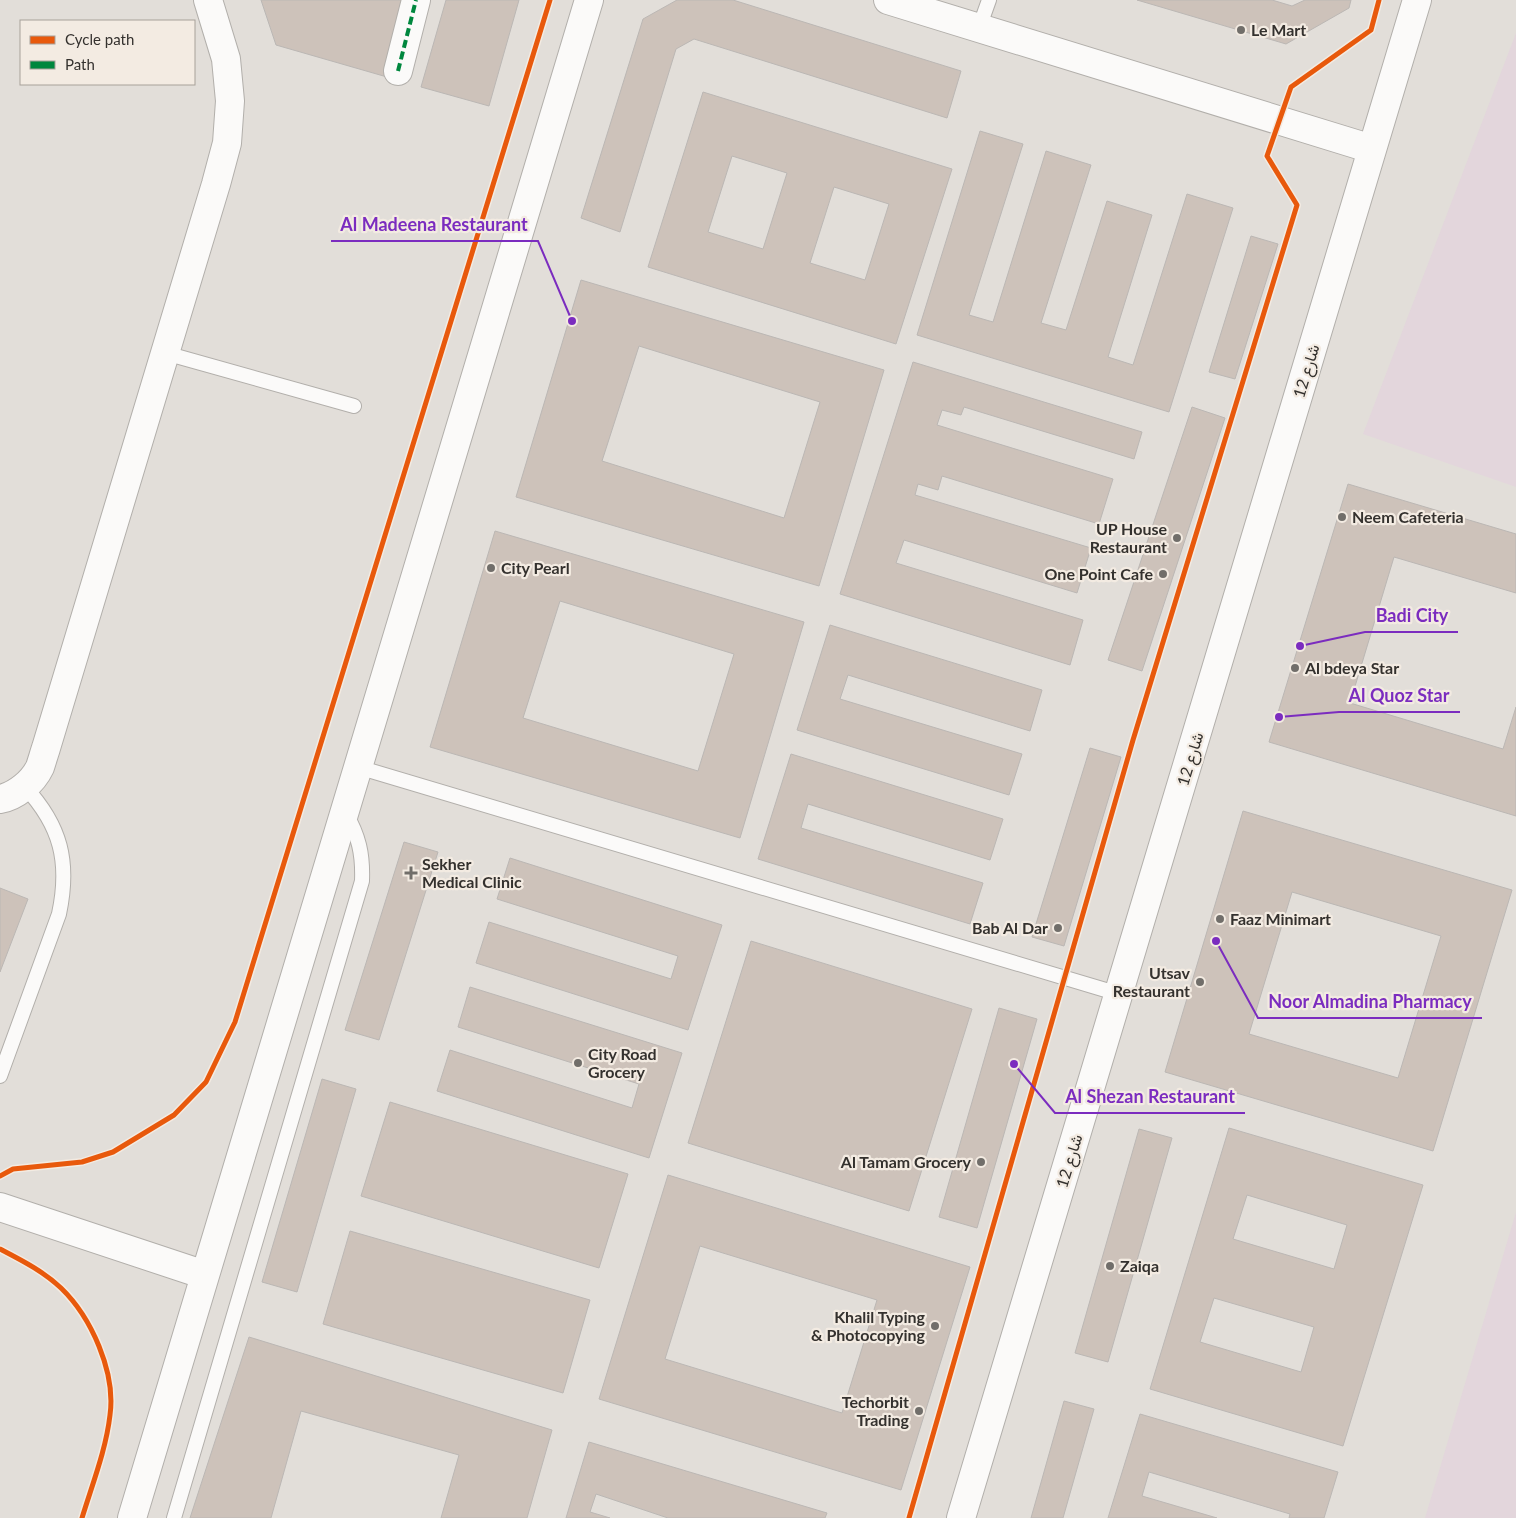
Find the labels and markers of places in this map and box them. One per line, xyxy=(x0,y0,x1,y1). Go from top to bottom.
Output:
place label: Le Mart xyxy=(1251,20,1306,39)
marker: Le Mart xyxy=(1235,24,1247,36)
callout: Al Madeena Restaurant xyxy=(331,208,538,241)
place label: Neem Cafeteria xyxy=(1352,507,1464,526)
marker: Neem Cafeteria xyxy=(1336,511,1348,523)
place label: UP House Restaurant xyxy=(1090,519,1167,556)
marker: UP House Restaurant xyxy=(1171,532,1183,544)
place label: City Pearl xyxy=(501,558,570,577)
marker: City Pearl xyxy=(485,562,497,574)
place label: One Point Cafe xyxy=(1045,564,1153,583)
marker: One Point Cafe xyxy=(1157,568,1169,580)
callout: Badi City xyxy=(1365,599,1458,632)
place label: Al bdeya Star xyxy=(1304,658,1399,677)
marker: Al bdeya Star xyxy=(1289,662,1301,674)
callout: Al Quoz Star xyxy=(1339,679,1460,712)
place label: Sekher Medical Clinic xyxy=(422,854,522,891)
marker: Sekher Medical Clinic xyxy=(404,866,418,880)
place label: Faaz Minimart xyxy=(1230,909,1331,928)
marker: Faaz Minimart xyxy=(1214,913,1226,925)
place label: Bab Al Dar xyxy=(972,918,1048,937)
marker: Bab Al Dar xyxy=(1052,922,1064,934)
place label: Utsav Restaurant xyxy=(1113,963,1191,1000)
marker: Utsav Restaurant xyxy=(1194,976,1206,988)
callout: Noor Almadina Pharmacy xyxy=(1258,985,1482,1018)
place label: City Road Grocery xyxy=(588,1044,657,1081)
marker: City Road Grocery xyxy=(572,1057,584,1069)
callout: Al Shezan Restaurant xyxy=(1055,1080,1245,1113)
place label: Al Tamam Grocery xyxy=(840,1152,972,1171)
marker: Al Tamam Grocery xyxy=(975,1156,987,1168)
place label: Zaiqa xyxy=(1120,1256,1159,1275)
marker: Zaiqa xyxy=(1104,1260,1116,1272)
place label: Khalil Typing & Photocopying xyxy=(811,1307,926,1344)
marker: Khalil Typing & Photocopying xyxy=(929,1320,941,1332)
place label: Techorbit Trading xyxy=(842,1392,910,1429)
marker: Techorbit Trading xyxy=(913,1405,925,1417)

